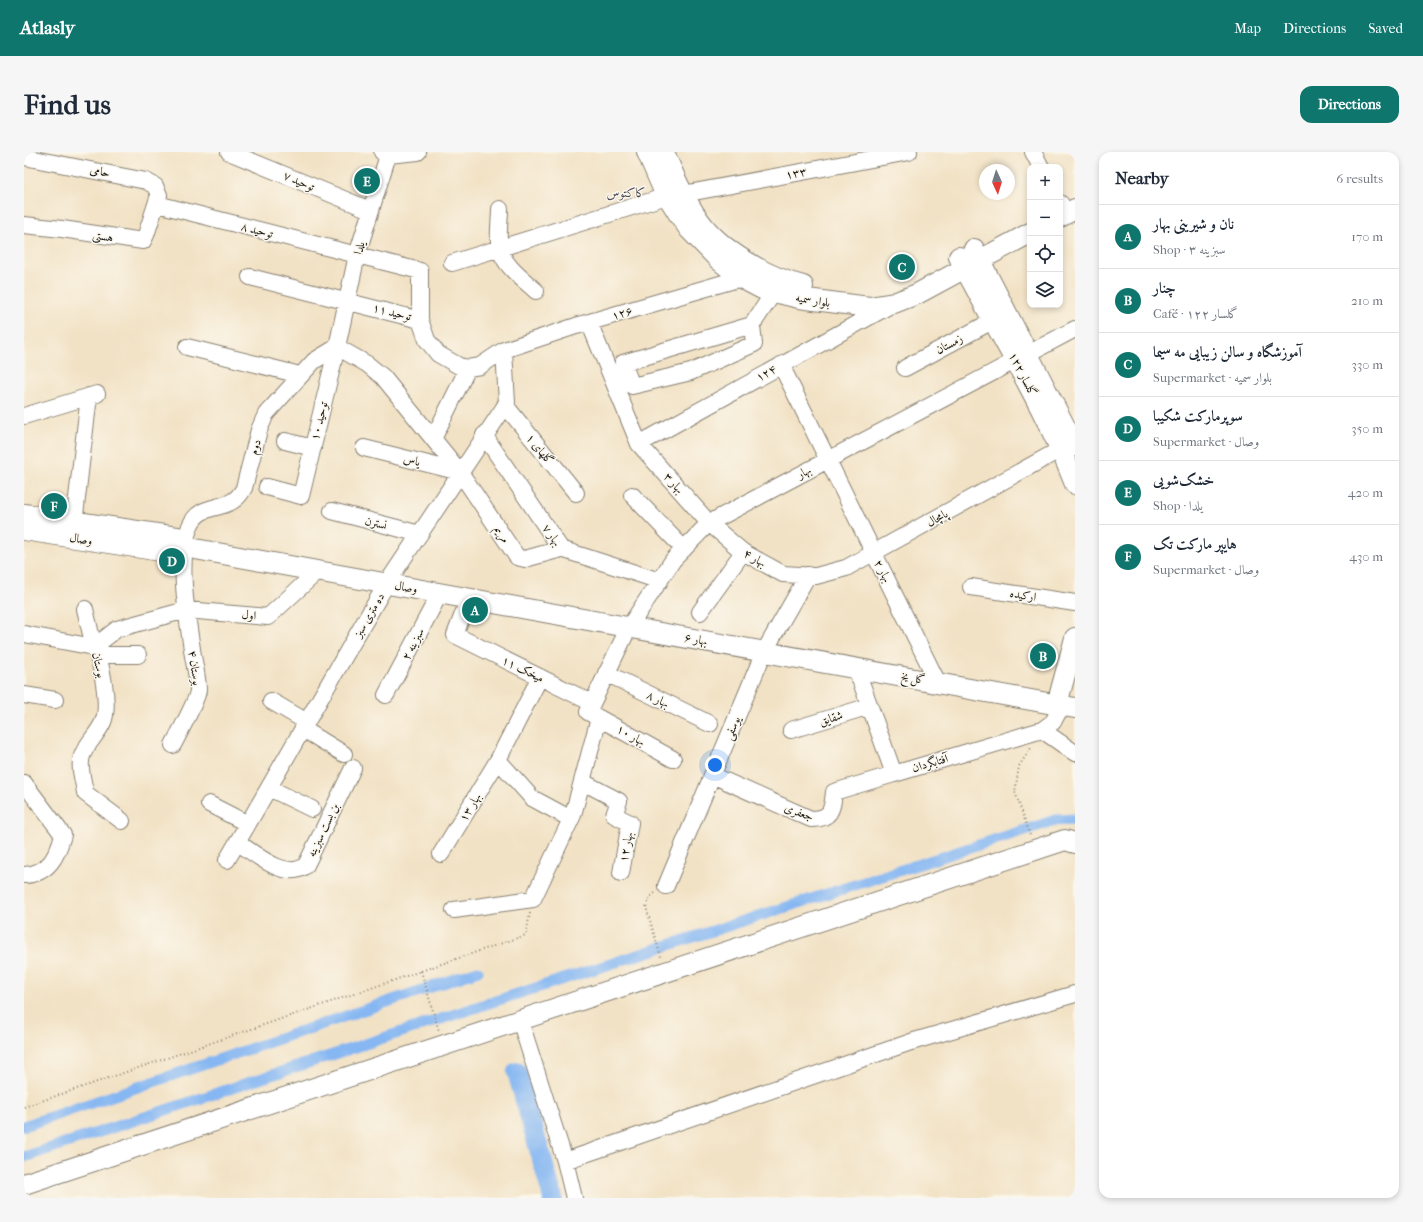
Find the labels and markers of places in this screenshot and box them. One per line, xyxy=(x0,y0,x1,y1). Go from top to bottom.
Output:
pin: E xyxy=(354,166,380,196)
pin: C xyxy=(889,252,915,282)
pin: F xyxy=(41,491,67,521)
pin: D xyxy=(159,546,185,576)
pin: A xyxy=(462,595,488,625)
pin: B xyxy=(1030,641,1056,671)

